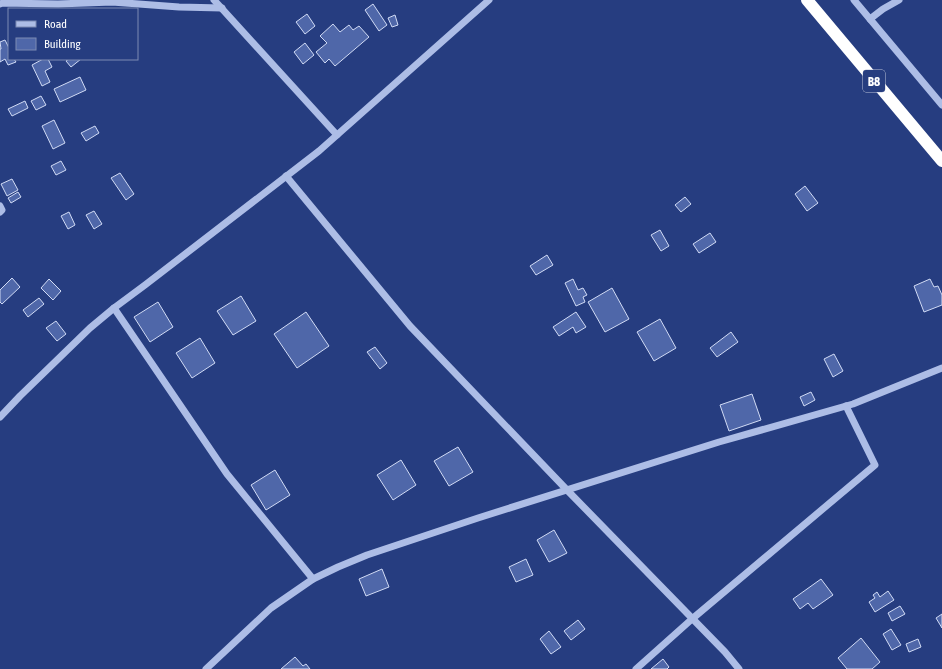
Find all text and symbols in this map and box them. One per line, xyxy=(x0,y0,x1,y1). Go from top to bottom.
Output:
legend xyxy=(8,8,138,60)
text: Road xyxy=(44,17,67,31)
text: Building xyxy=(44,37,82,51)
road number: B8 xyxy=(863,70,885,92)

